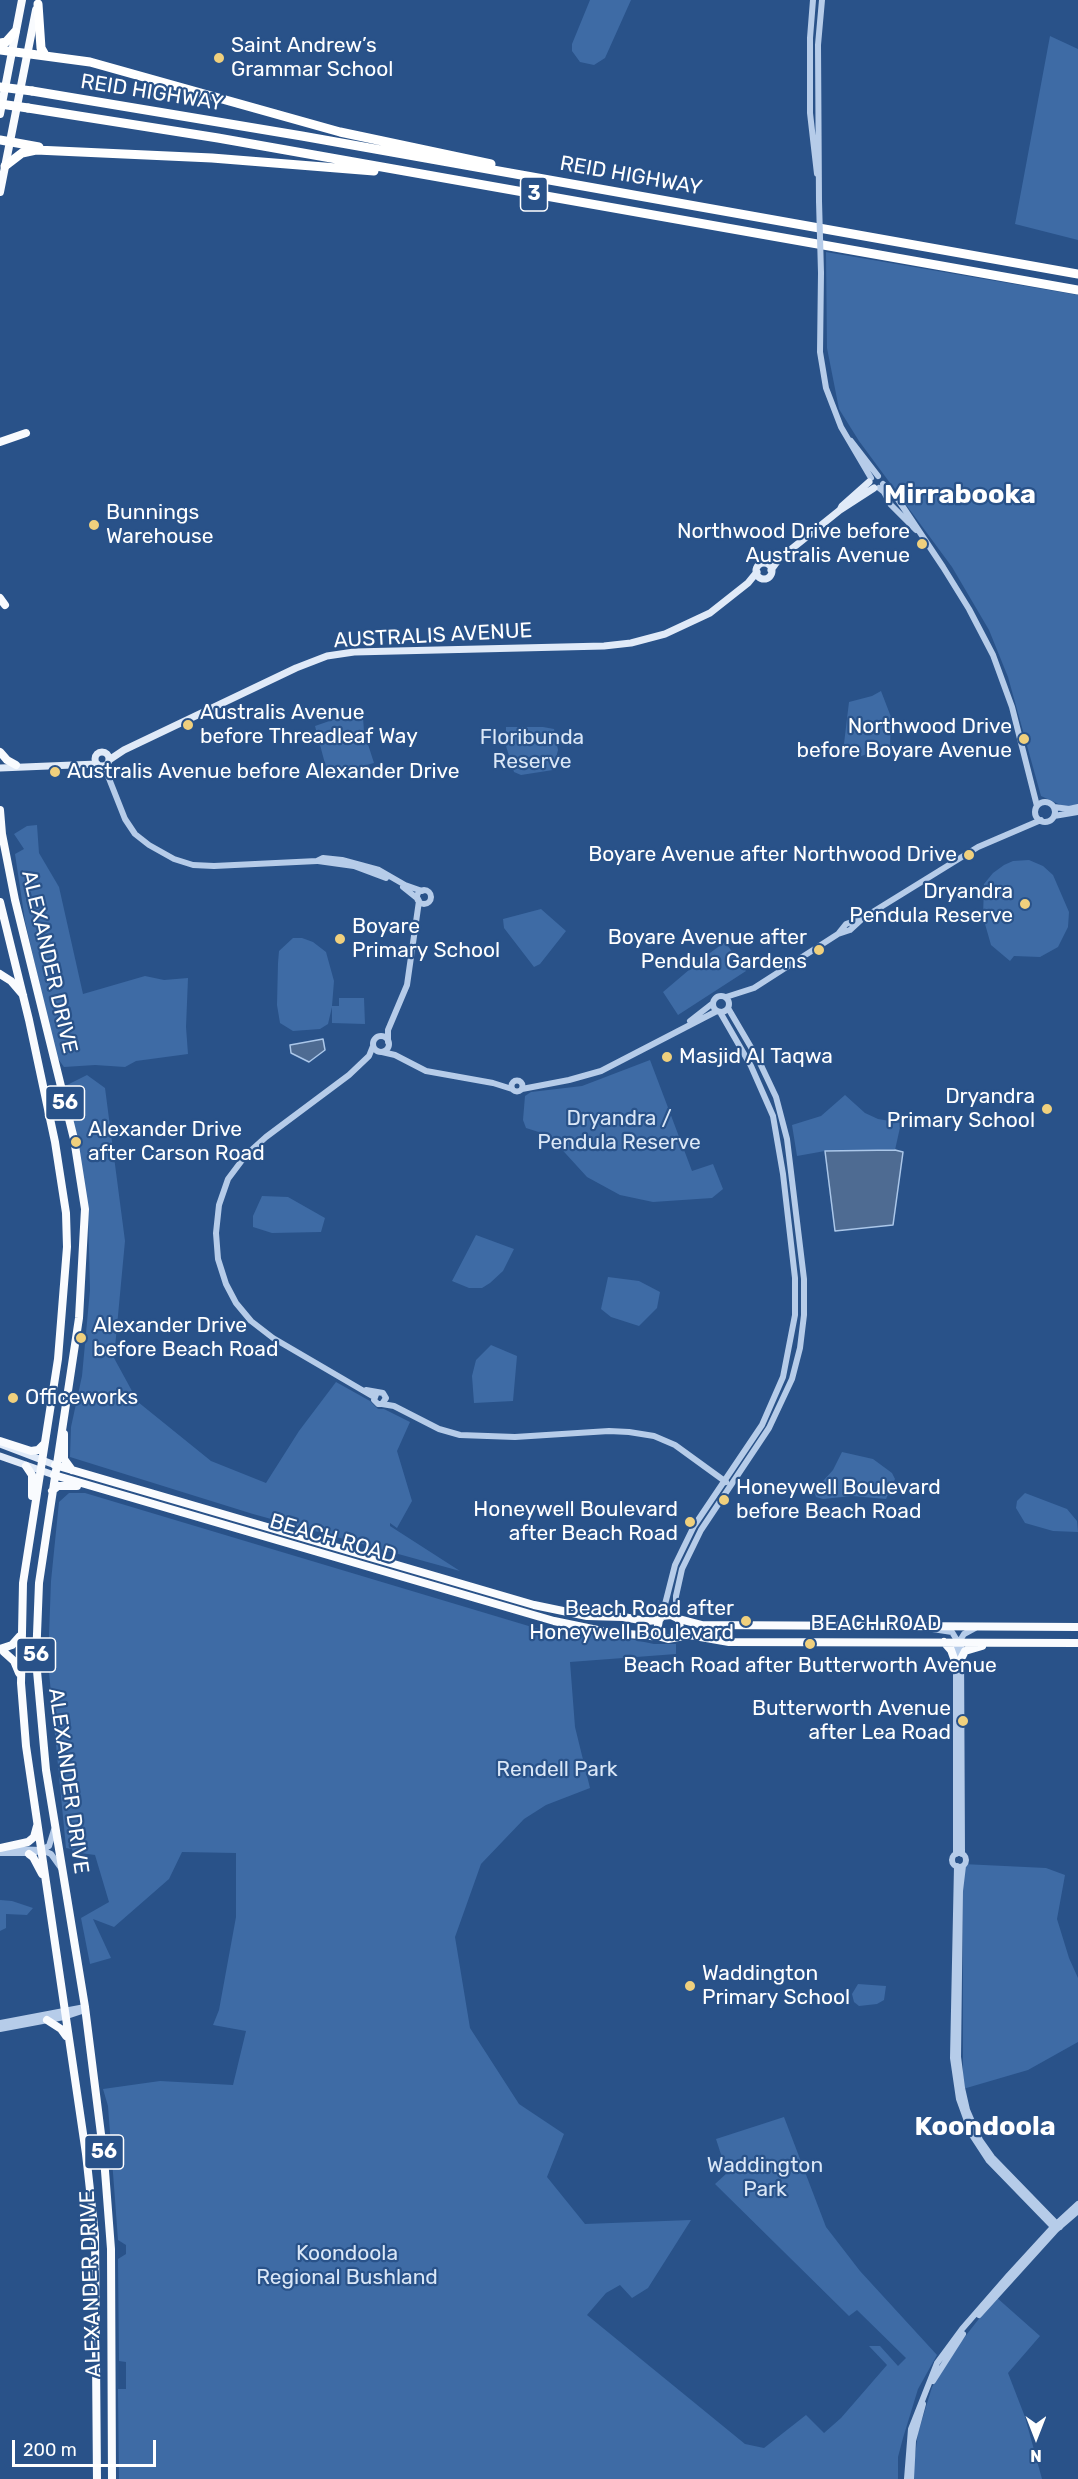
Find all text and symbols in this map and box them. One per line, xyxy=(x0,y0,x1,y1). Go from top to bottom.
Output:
place label: Saint Andrew’s Grammar School xyxy=(231,33,393,83)
marker: Saint Andrew’s Grammar School xyxy=(212,51,226,65)
street label: REID HIGHWAY xyxy=(79,69,225,117)
street label: REID HIGHWAY xyxy=(558,151,704,201)
road number: 3 xyxy=(520,177,548,211)
district label: Mirrabooka xyxy=(884,479,1036,511)
place label: Bunnings Warehouse xyxy=(106,500,213,550)
marker: Bunnings Warehouse xyxy=(87,518,101,532)
place label: Northwood Drive before Australis Avenue xyxy=(677,519,910,569)
marker: Northwood Drive before Australis Avenue xyxy=(915,537,929,551)
street label: AUSTRALIS AVENUE xyxy=(333,618,533,654)
place label: Australis Avenue before Threadleaf Way xyxy=(200,700,418,750)
place label: Northwood Drive before Boyare Avenue xyxy=(797,714,1012,764)
marker: Australis Avenue before Threadleaf Way xyxy=(181,718,195,732)
park label: Floribunda Reserve xyxy=(480,725,584,775)
marker: Northwood Drive before Boyare Avenue xyxy=(1017,732,1031,746)
place label: Australis Avenue before Alexander Drive xyxy=(67,759,460,785)
marker: Australis Avenue before Alexander Drive xyxy=(48,765,62,779)
place label: Boyare Avenue after Northwood Drive xyxy=(588,842,957,868)
marker: Boyare Avenue after Northwood Drive xyxy=(962,848,976,862)
street label: ALEXANDER DRIVE xyxy=(16,868,82,1056)
place label: Dryandra Pendula Reserve xyxy=(849,879,1013,929)
marker: Dryandra Pendula Reserve xyxy=(1018,897,1032,911)
place label: Boyare Primary School xyxy=(352,914,500,964)
place label: Boyare Avenue after Pendula Gardens xyxy=(608,925,807,975)
marker: Boyare Primary School xyxy=(333,932,347,946)
marker: Boyare Avenue after Pendula Gardens xyxy=(812,943,826,957)
place label: Masjid Al Taqwa xyxy=(679,1044,833,1070)
marker: Masjid Al Taqwa xyxy=(660,1050,674,1064)
place label: Dryandra Primary School xyxy=(887,1084,1035,1134)
road number: 56 xyxy=(46,1086,84,1120)
marker: Dryandra Primary School xyxy=(1040,1102,1054,1116)
park label: Dryandra / Pendula Reserve xyxy=(537,1106,701,1156)
place label: Alexander Drive after Carson Road xyxy=(88,1117,265,1167)
marker: Alexander Drive after Carson Road xyxy=(69,1135,83,1149)
place label: Alexander Drive before Beach Road xyxy=(93,1313,278,1363)
marker: Alexander Drive before Beach Road xyxy=(74,1331,88,1345)
place label: Officeworks xyxy=(25,1385,138,1411)
marker: Officeworks xyxy=(6,1391,20,1405)
place label: Honeywell Boulevard before Beach Road xyxy=(736,1475,941,1525)
marker: Honeywell Boulevard before Beach Road xyxy=(717,1493,731,1507)
place label: Honeywell Boulevard after Beach Road xyxy=(473,1497,678,1547)
street label: BEACH ROAD xyxy=(267,1509,399,1569)
marker: Honeywell Boulevard after Beach Road xyxy=(683,1515,697,1529)
place label: Beach Road after Honeywell Boulevard xyxy=(529,1596,734,1646)
street label: BEACH ROAD xyxy=(811,1611,941,1637)
marker: Beach Road after Honeywell Boulevard xyxy=(739,1614,753,1628)
marker: Beach Road after Butterworth Avenue xyxy=(803,1637,817,1651)
road number: 56 xyxy=(16,1638,56,1672)
place label: Beach Road after Butterworth Avenue xyxy=(623,1653,997,1679)
street label: ALEXANDER DRIVE xyxy=(43,1687,93,1875)
place label: Butterworth Avenue after Lea Road xyxy=(752,1696,951,1746)
marker: Butterworth Avenue after Lea Road xyxy=(956,1714,970,1728)
park label: Rendell Park xyxy=(496,1757,618,1783)
place label: Waddington Primary School xyxy=(702,1961,850,2011)
marker: Waddington Primary School xyxy=(683,1979,697,1993)
district label: Koondoola xyxy=(914,2111,1056,2143)
road number: 56 xyxy=(84,2135,124,2169)
park label: Waddington Park xyxy=(707,2153,823,2203)
street label: ALEXANDER DRIVE xyxy=(75,2190,107,2378)
park label: Koondoola Regional Bushland xyxy=(256,2241,438,2291)
north arrow xyxy=(1006,2407,1066,2467)
scale bar xyxy=(15,2428,159,2466)
text: 200 m xyxy=(23,2439,77,2461)
text: N xyxy=(1030,2446,1042,2465)

